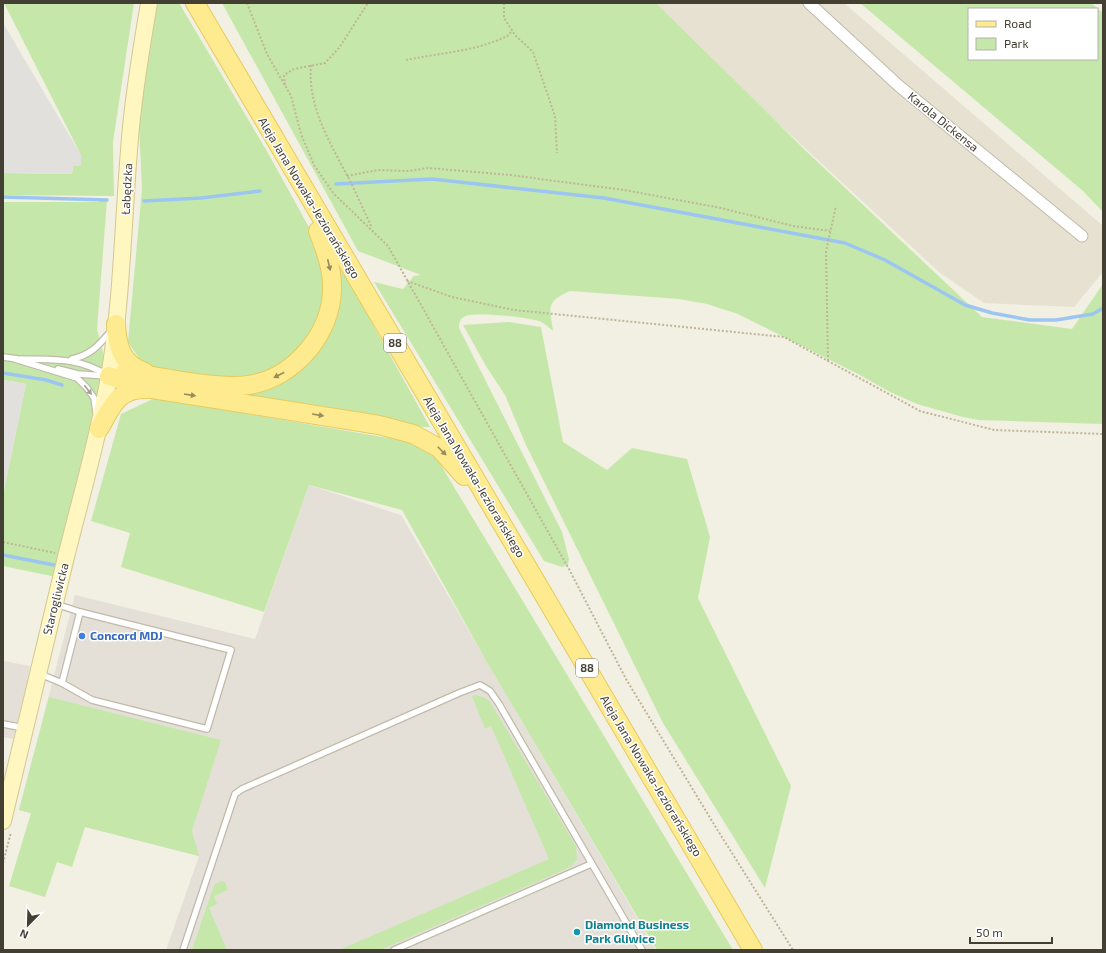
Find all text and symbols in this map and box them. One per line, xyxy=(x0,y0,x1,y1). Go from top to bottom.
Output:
legend xyxy=(968,8,1098,60)
text: Road xyxy=(1004,16,1032,30)
text: Park xyxy=(1004,36,1029,50)
street label: Karola Dickensa xyxy=(905,88,982,154)
street label: Aleja Jana Nowaka-Jeziorańskiego xyxy=(255,114,364,281)
street label: Łabędzka xyxy=(118,163,134,215)
one-way arrow xyxy=(327,259,333,271)
road number: 88 xyxy=(384,334,406,352)
one-way arrow xyxy=(273,372,284,378)
one-way arrow xyxy=(84,384,92,395)
one-way arrow xyxy=(184,392,196,398)
street label: Aleja Jana Nowaka-Jeziorańskiego xyxy=(420,393,529,560)
one-way arrow xyxy=(312,413,325,419)
one-way arrow xyxy=(437,446,446,456)
street label: Starogliwicka xyxy=(39,561,71,636)
place label: Concord MDJ xyxy=(90,628,163,642)
marker: Concord MDJ xyxy=(77,631,87,641)
road number: 88 xyxy=(576,659,598,677)
street label: Aleja Jana Nowaka-Jeziorańskiego xyxy=(597,692,706,859)
north arrow xyxy=(8,905,48,945)
place label: Diamond Business Park Gliwice xyxy=(585,917,689,945)
scale bar xyxy=(970,919,1052,945)
text: 50 m xyxy=(976,925,1003,939)
text: N xyxy=(18,927,30,942)
marker: Diamond Business Park Gliwice xyxy=(572,927,582,937)

